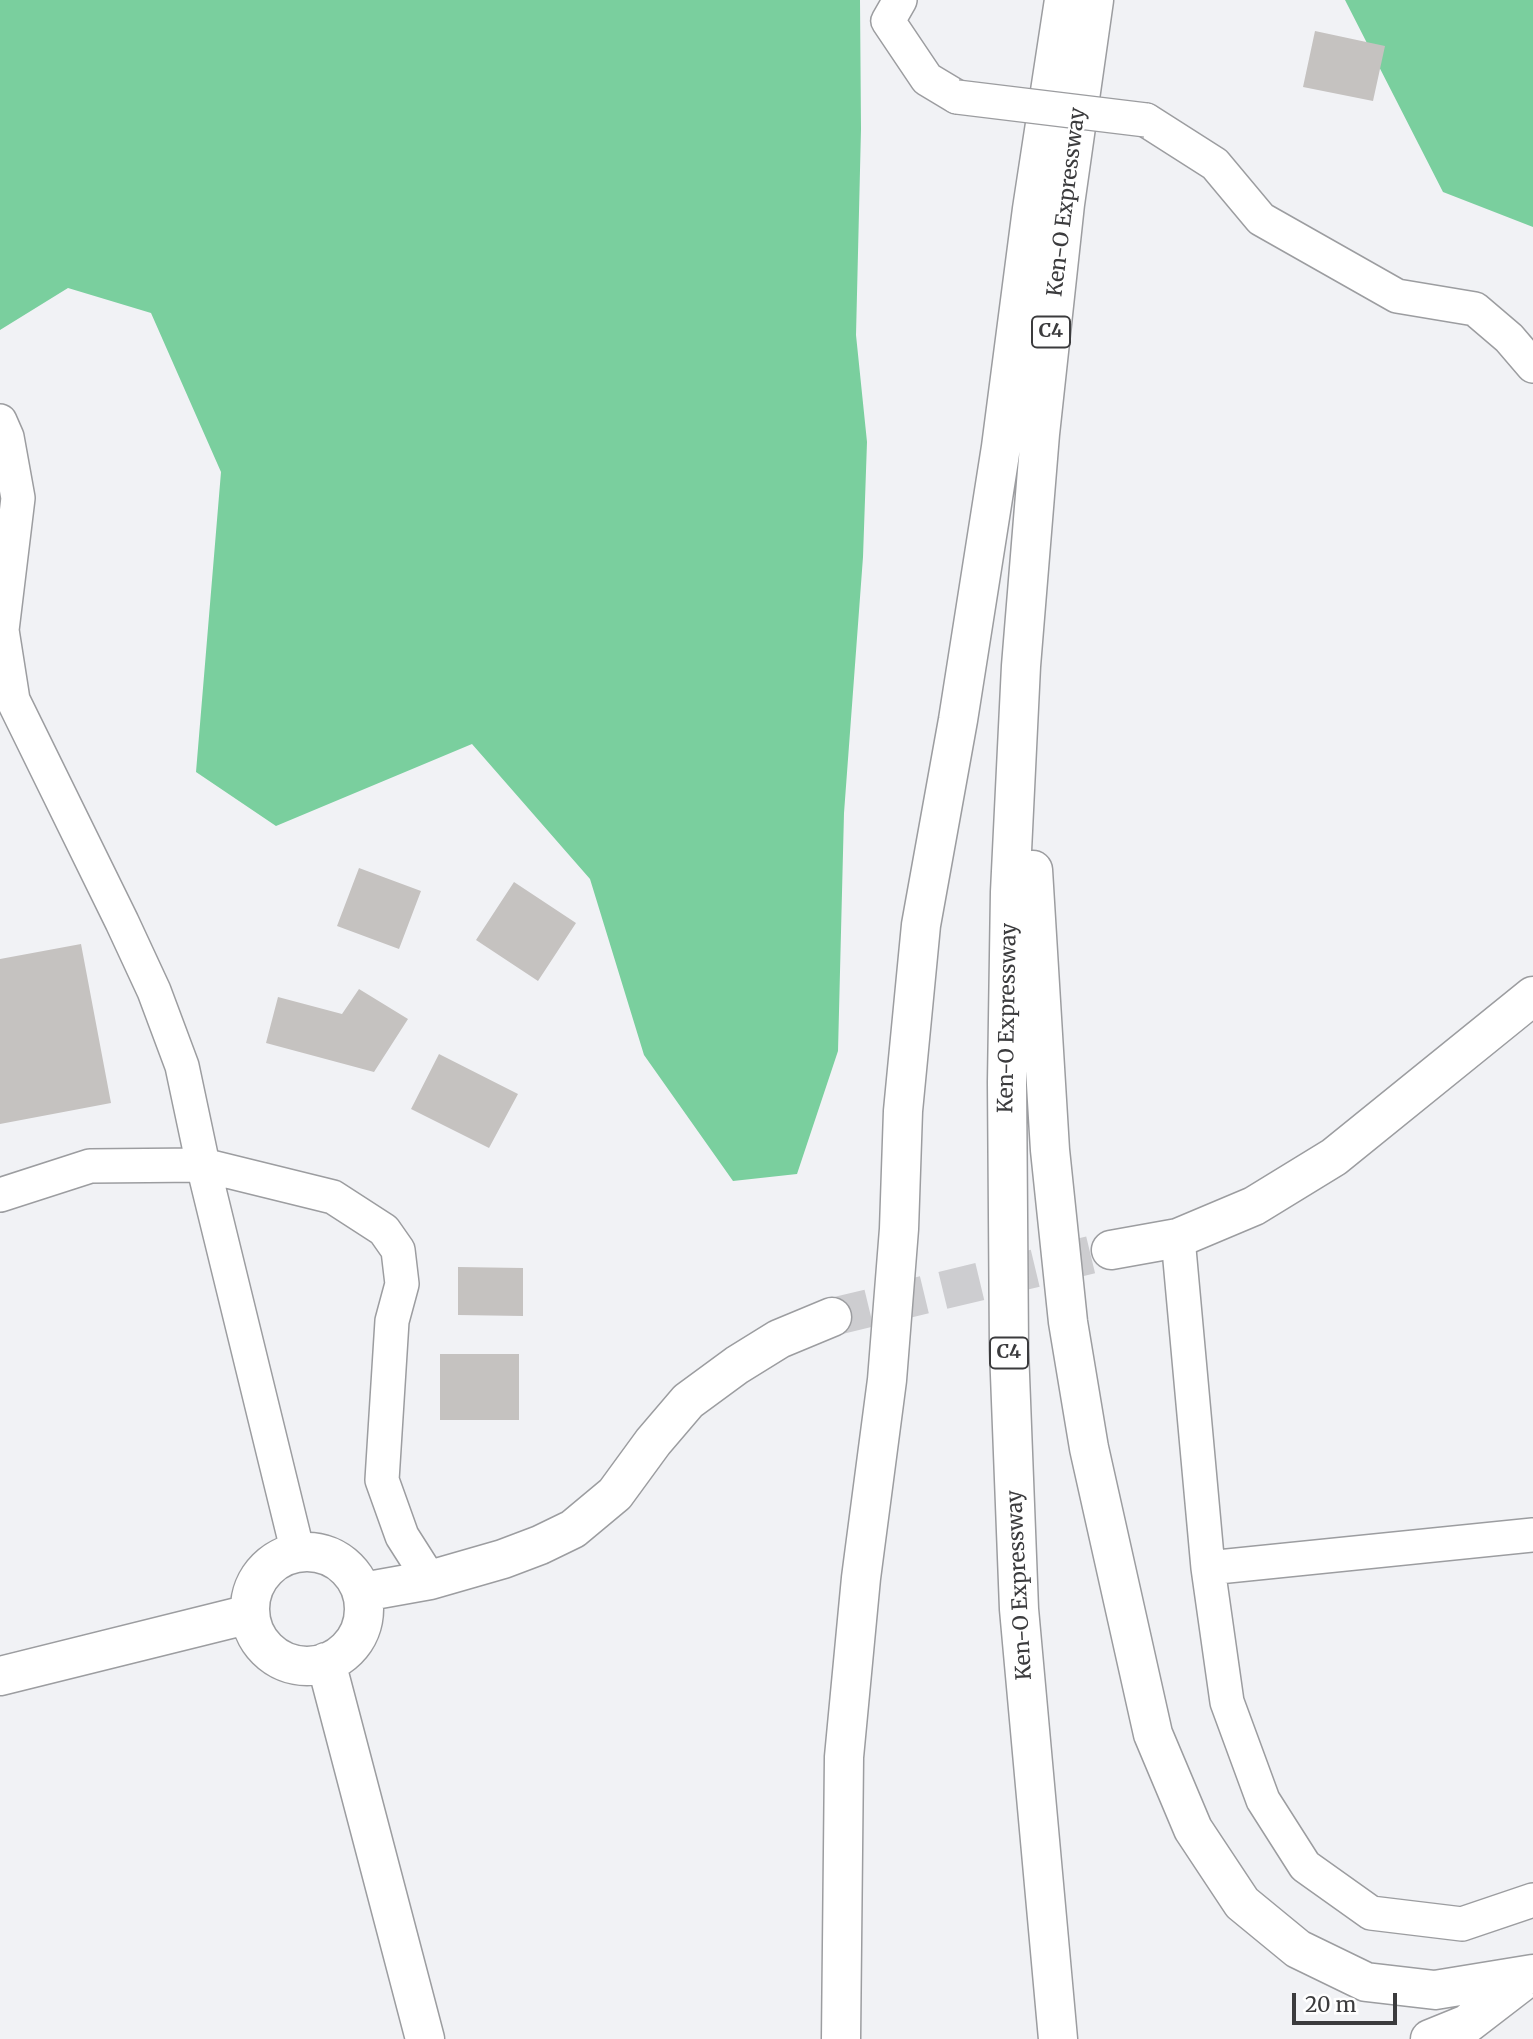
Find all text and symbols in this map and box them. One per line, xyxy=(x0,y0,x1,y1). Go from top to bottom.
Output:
street label: Ken-O Expressway xyxy=(1043,106,1091,298)
road number: C4 xyxy=(1032,316,1070,348)
street label: Ken-O Expressway xyxy=(994,923,1022,1113)
road number: C4 xyxy=(990,1338,1028,1368)
street label: Ken-O Expressway xyxy=(1002,1489,1038,1681)
scale bar xyxy=(1295,1980,1400,2024)
text: 20 m xyxy=(1305,1991,1356,2018)

